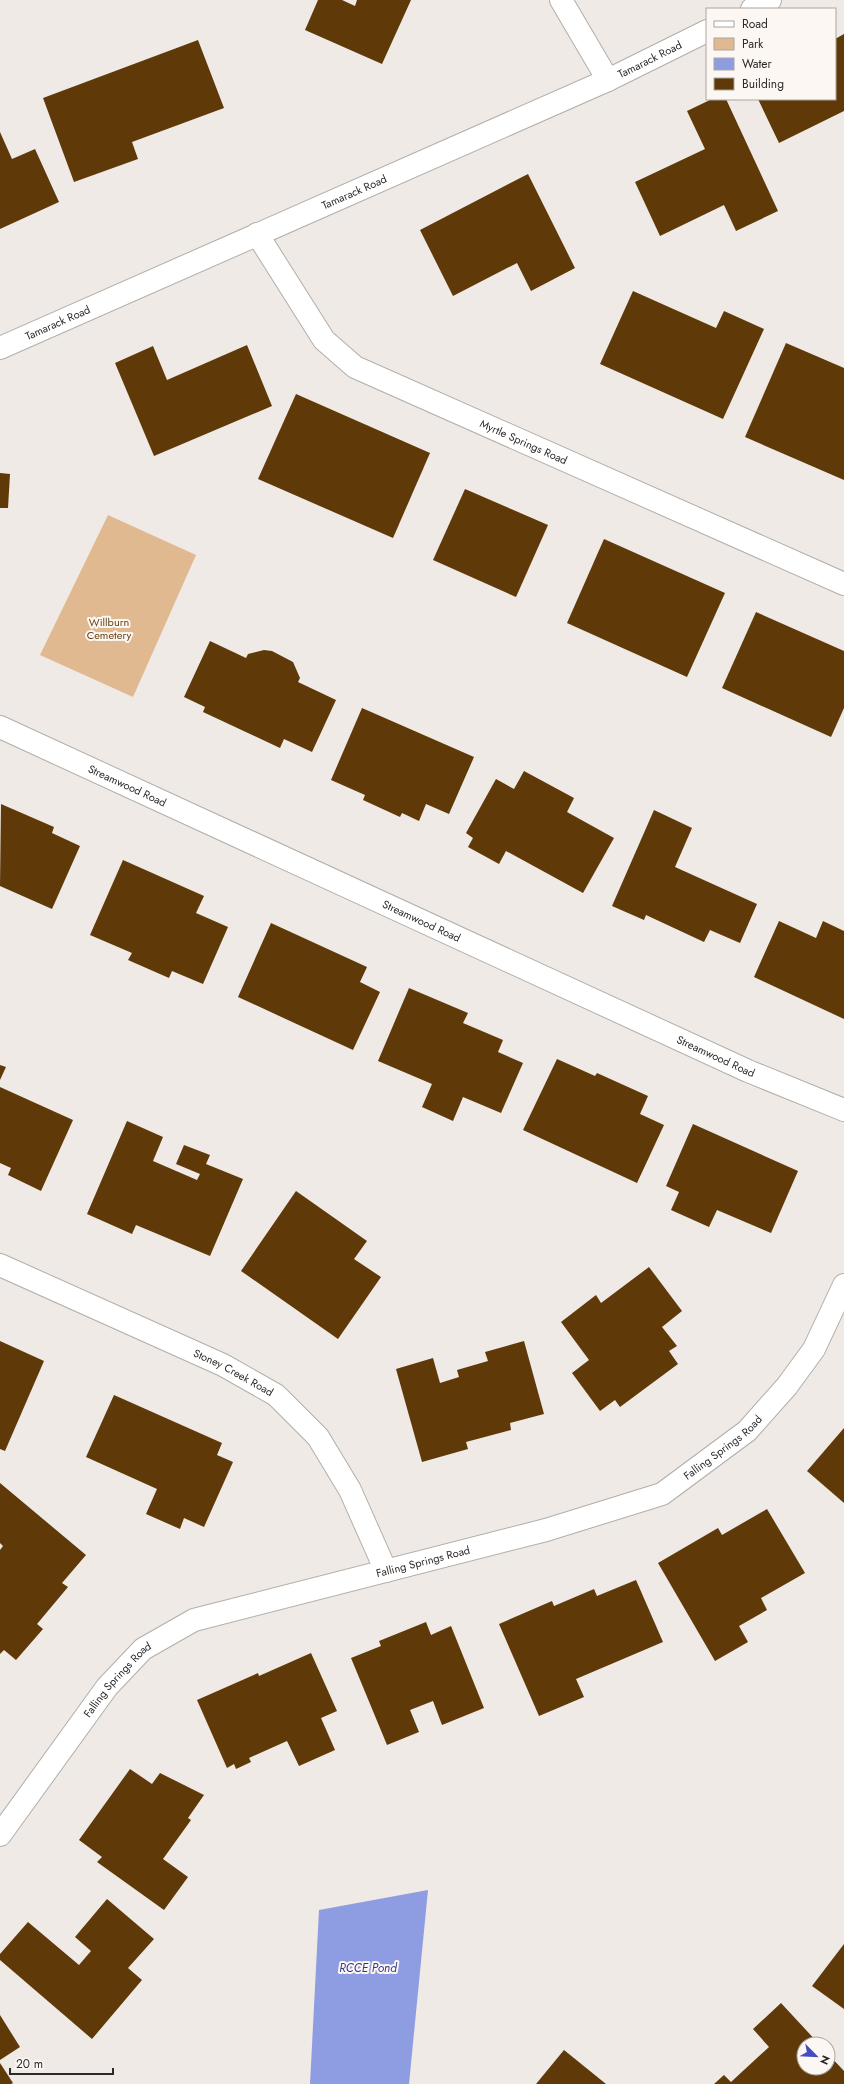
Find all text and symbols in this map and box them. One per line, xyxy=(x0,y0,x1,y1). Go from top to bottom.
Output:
legend xyxy=(706,8,836,100)
text: Road xyxy=(742,15,768,33)
text: Park xyxy=(742,35,764,53)
street label: Tamarack Road xyxy=(615,37,684,82)
text: Water xyxy=(742,55,773,73)
text: Building xyxy=(742,75,784,93)
street label: Tamarack Road xyxy=(319,171,389,213)
street label: Tamarack Road xyxy=(23,301,93,344)
street label: Myrtle Springs Road xyxy=(477,415,570,468)
park label: Willburn Cemetery xyxy=(87,614,132,643)
street label: Streamwood Road xyxy=(85,761,169,810)
street label: Streamwood Road xyxy=(380,896,463,946)
street label: Streamwood Road xyxy=(674,1031,757,1081)
street label: Stoney Creek Road xyxy=(191,1345,276,1400)
street label: Falling Springs Road xyxy=(680,1412,766,1484)
street label: Falling Springs Road xyxy=(374,1542,472,1581)
street label: Falling Springs Road xyxy=(80,1638,154,1721)
water label: RCCE Pond xyxy=(339,1959,398,1977)
north arrow xyxy=(796,2036,836,2076)
scale bar xyxy=(10,2050,113,2076)
text: N xyxy=(816,2053,834,2067)
text: 20 m xyxy=(16,2055,43,2073)

